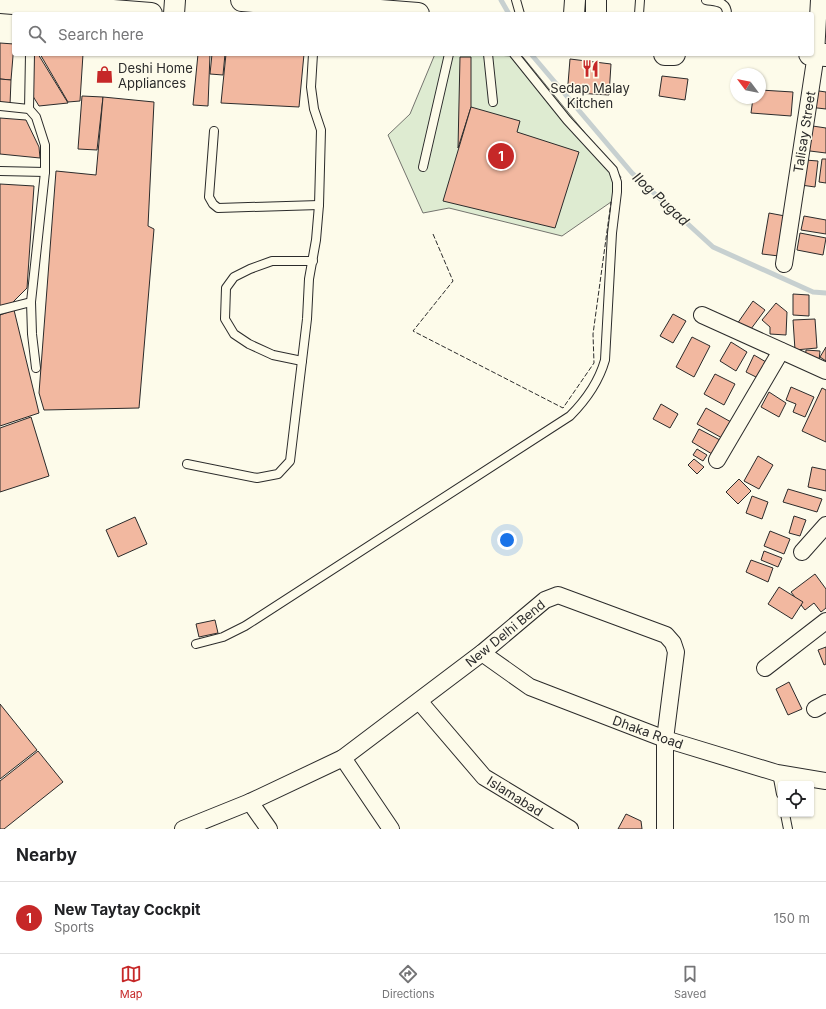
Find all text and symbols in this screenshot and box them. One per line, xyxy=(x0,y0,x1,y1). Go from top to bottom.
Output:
search box xyxy=(12,12,814,56)
icon: search xyxy=(26,23,48,45)
text: Search here xyxy=(58,25,144,44)
restaurant icon: Sedap Malay Kitchen xyxy=(580,59,600,79)
place label: Deshi Home Appliances xyxy=(118,60,193,91)
shop icon: Deshi Home Appliances xyxy=(95,65,115,85)
north arrow xyxy=(730,68,766,104)
place label: Sedap Malay Kitchen xyxy=(550,80,630,111)
street label: Talisay Street xyxy=(790,90,818,174)
pin: 1 xyxy=(488,141,514,171)
water label: Ilog Pugad xyxy=(630,168,693,229)
your location xyxy=(497,530,517,550)
street label: New Delhi Bend xyxy=(462,596,548,670)
street label: Dhaka Road xyxy=(611,712,685,752)
street label: Islamabad xyxy=(484,773,546,819)
map controls xyxy=(778,781,814,817)
button: locate xyxy=(778,781,814,817)
text: Nearby xyxy=(16,845,77,865)
text: New Taytay Cockpit xyxy=(54,900,201,919)
text: 1 xyxy=(26,910,32,926)
text: 150 m xyxy=(774,910,810,926)
text: Sports xyxy=(54,919,94,935)
tab: Map xyxy=(120,963,143,1001)
tab: Directions xyxy=(382,963,435,1001)
tab: Saved xyxy=(674,963,706,1001)

